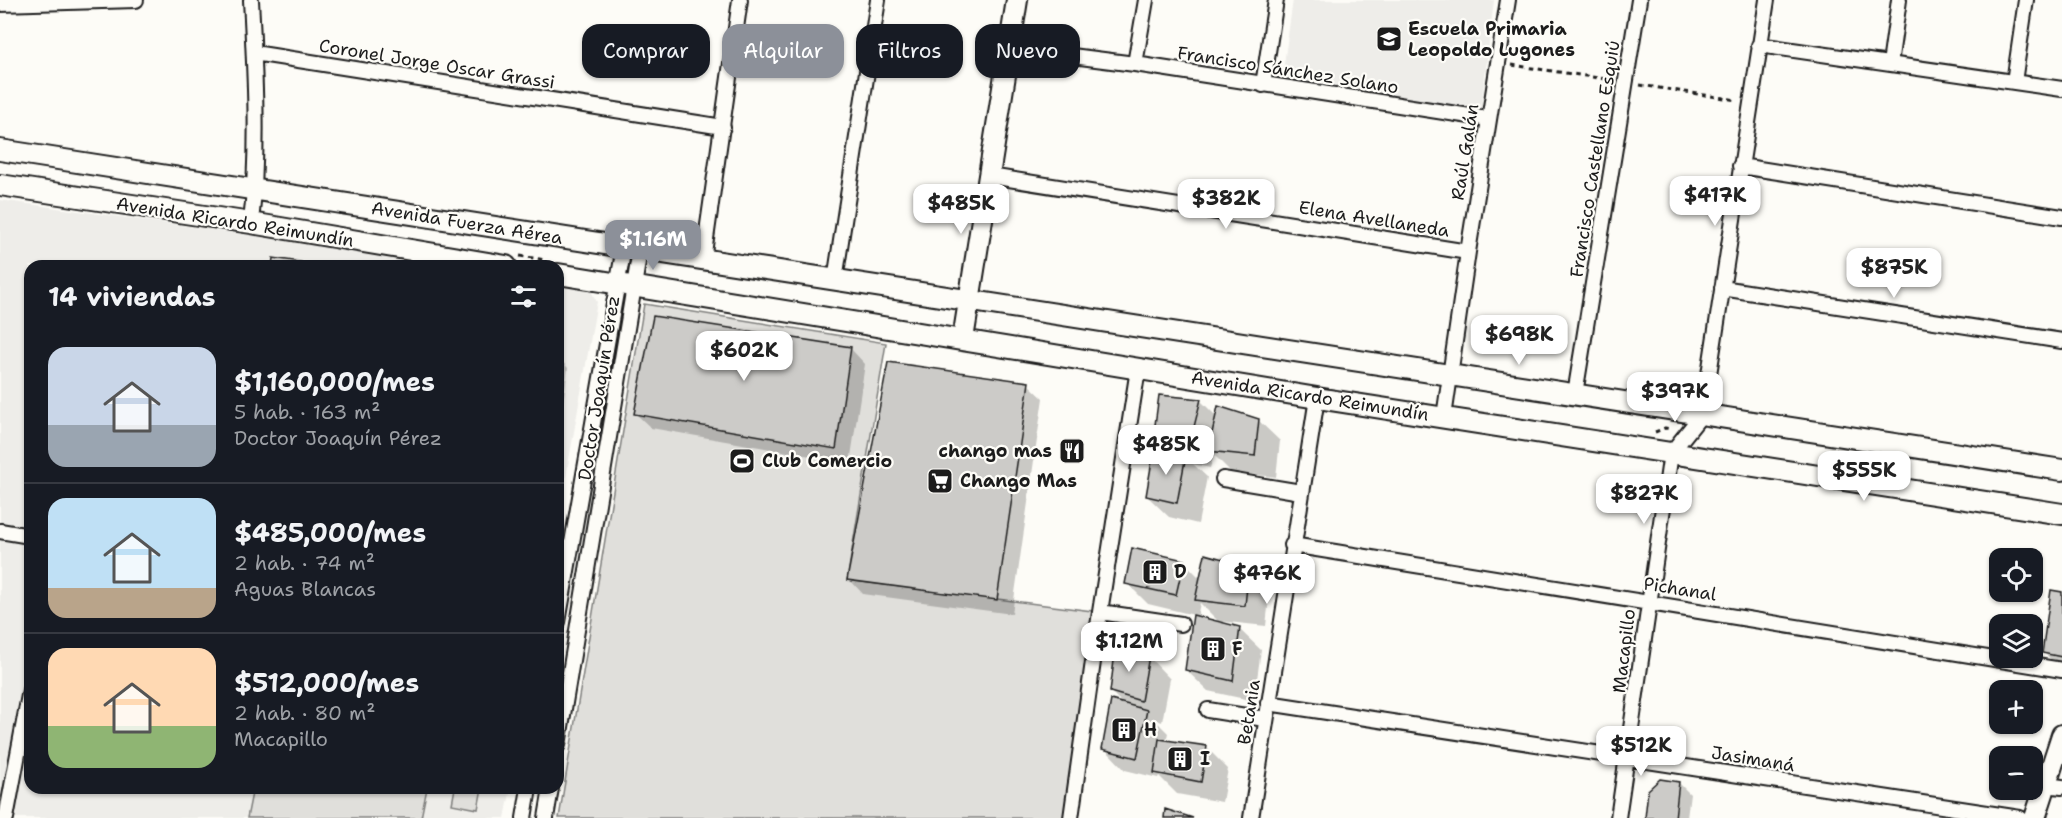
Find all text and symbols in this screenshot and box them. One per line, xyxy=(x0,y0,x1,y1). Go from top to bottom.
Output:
place label: Escuela Primaria Leopoldo Lugones xyxy=(1408,17,1575,62)
chip: Comprar xyxy=(582,24,710,78)
chip: Alquilar xyxy=(722,24,844,78)
chip: Filtros xyxy=(856,24,963,78)
chip: Nuevo xyxy=(975,24,1080,78)
school or university icon: Escuela Primaria Leopoldo Lugones xyxy=(1374,24,1404,54)
street label: Coronel Jorge Oscar Grassi xyxy=(317,33,557,95)
street label: Francisco Castellano Esquiú xyxy=(1564,39,1626,279)
street label: Francisco Sánchez Solano xyxy=(1176,41,1400,99)
street label: Raúl Galán xyxy=(1446,102,1484,202)
pin: $417K xyxy=(1673,176,1757,227)
pin: $382K xyxy=(1184,179,1268,230)
text: $417K xyxy=(1684,182,1746,208)
pin: $485K xyxy=(919,184,1003,235)
text: $382K xyxy=(1192,185,1260,211)
text: $485K xyxy=(927,190,995,216)
street label: Avenida Ricardo Reimundín xyxy=(115,191,355,253)
street label: Elena Avellaneda xyxy=(1297,195,1451,243)
street label: Avenida Fuerza Aérea xyxy=(370,196,564,250)
pin: $1.16M xyxy=(604,220,702,271)
text: $1.16M xyxy=(619,226,687,252)
pin: $875K xyxy=(1852,248,1936,299)
text: $875K xyxy=(1860,254,1928,280)
text: 14 viviendas xyxy=(48,279,216,314)
icon: filters xyxy=(507,280,540,313)
street label: Doctor Joaquín Pérez xyxy=(573,294,625,482)
pin: $698K xyxy=(1477,315,1561,366)
text: $698K xyxy=(1485,321,1553,347)
pin: $602K xyxy=(702,331,786,382)
text: $602K xyxy=(710,337,778,363)
text: $1,160,000/mes xyxy=(234,364,435,399)
street label: Avenida Ricardo Reimundín xyxy=(1190,365,1430,427)
icon: home xyxy=(96,371,168,443)
pin: $397K xyxy=(1633,372,1717,423)
text: $397K xyxy=(1641,378,1709,404)
text: 5 hab. · 163 m² xyxy=(234,399,380,425)
text: Doctor Joaquín Pérez xyxy=(234,425,442,451)
pin: $485K xyxy=(1124,425,1208,476)
text: $485K xyxy=(1132,431,1200,457)
restaurant icon: chango mas xyxy=(1057,436,1087,466)
place label: chango mas xyxy=(939,439,1052,463)
sports icon: Club Comercio xyxy=(727,446,757,476)
place label: Club Comercio xyxy=(762,449,892,473)
pin: $555K xyxy=(1822,451,1906,502)
text: $555K xyxy=(1832,457,1896,483)
supermarket icon: Chango Mas xyxy=(925,466,955,496)
place label: Chango Mas xyxy=(960,469,1077,493)
pin: $827K xyxy=(1602,474,1686,525)
text: $827K xyxy=(1610,480,1678,506)
text: $485,000/mes xyxy=(234,515,426,550)
icon: home xyxy=(96,522,168,594)
map controls xyxy=(1989,548,2043,800)
button: locate xyxy=(1989,548,2043,602)
text: 2 hab. · 74 m² xyxy=(234,550,375,576)
pin: $476K xyxy=(1225,554,1309,605)
building icon: D xyxy=(1140,557,1170,587)
place label: D xyxy=(1174,560,1187,584)
text: $476K xyxy=(1233,560,1301,586)
street label: Pichanal xyxy=(1642,571,1719,607)
text: Aguas Blancas xyxy=(234,576,376,602)
street label: Macapillo xyxy=(1607,608,1641,694)
button: layers xyxy=(1989,614,2043,668)
pin: $1.12M xyxy=(1080,622,1178,673)
text: $1.12M xyxy=(1095,628,1163,654)
building icon: F xyxy=(1198,634,1228,664)
place label: F xyxy=(1232,637,1243,661)
text: $512,000/mes xyxy=(234,665,419,700)
icon: home xyxy=(96,672,168,744)
street label: Betania xyxy=(1232,678,1266,746)
button: + xyxy=(1989,680,2043,734)
text: 2 hab. · 80 m² xyxy=(234,700,375,726)
building icon: H xyxy=(1109,715,1139,745)
place label: H xyxy=(1144,718,1157,742)
text: Macapillo xyxy=(234,726,328,752)
pin: $512K xyxy=(1599,726,1683,777)
text: $512K xyxy=(1610,732,1672,758)
street label: Jasimaná xyxy=(1710,741,1796,777)
building icon: I xyxy=(1165,744,1195,774)
button: − xyxy=(1989,746,2043,800)
place label: I xyxy=(1200,747,1210,771)

